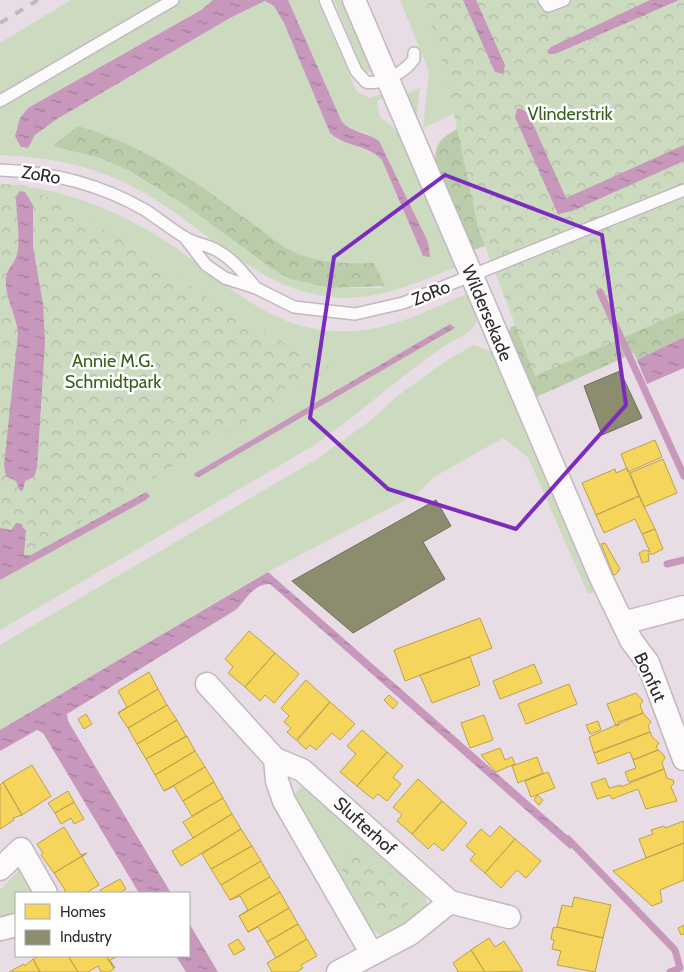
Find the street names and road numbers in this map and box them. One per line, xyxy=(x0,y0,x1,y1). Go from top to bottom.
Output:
street label: ZoRo xyxy=(20,161,62,189)
street label: Wildersekade xyxy=(457,262,517,364)
street label: ZoRo xyxy=(409,275,453,311)
street label: Bonfut xyxy=(629,649,671,705)
street label: Slufterhof xyxy=(329,792,401,860)

